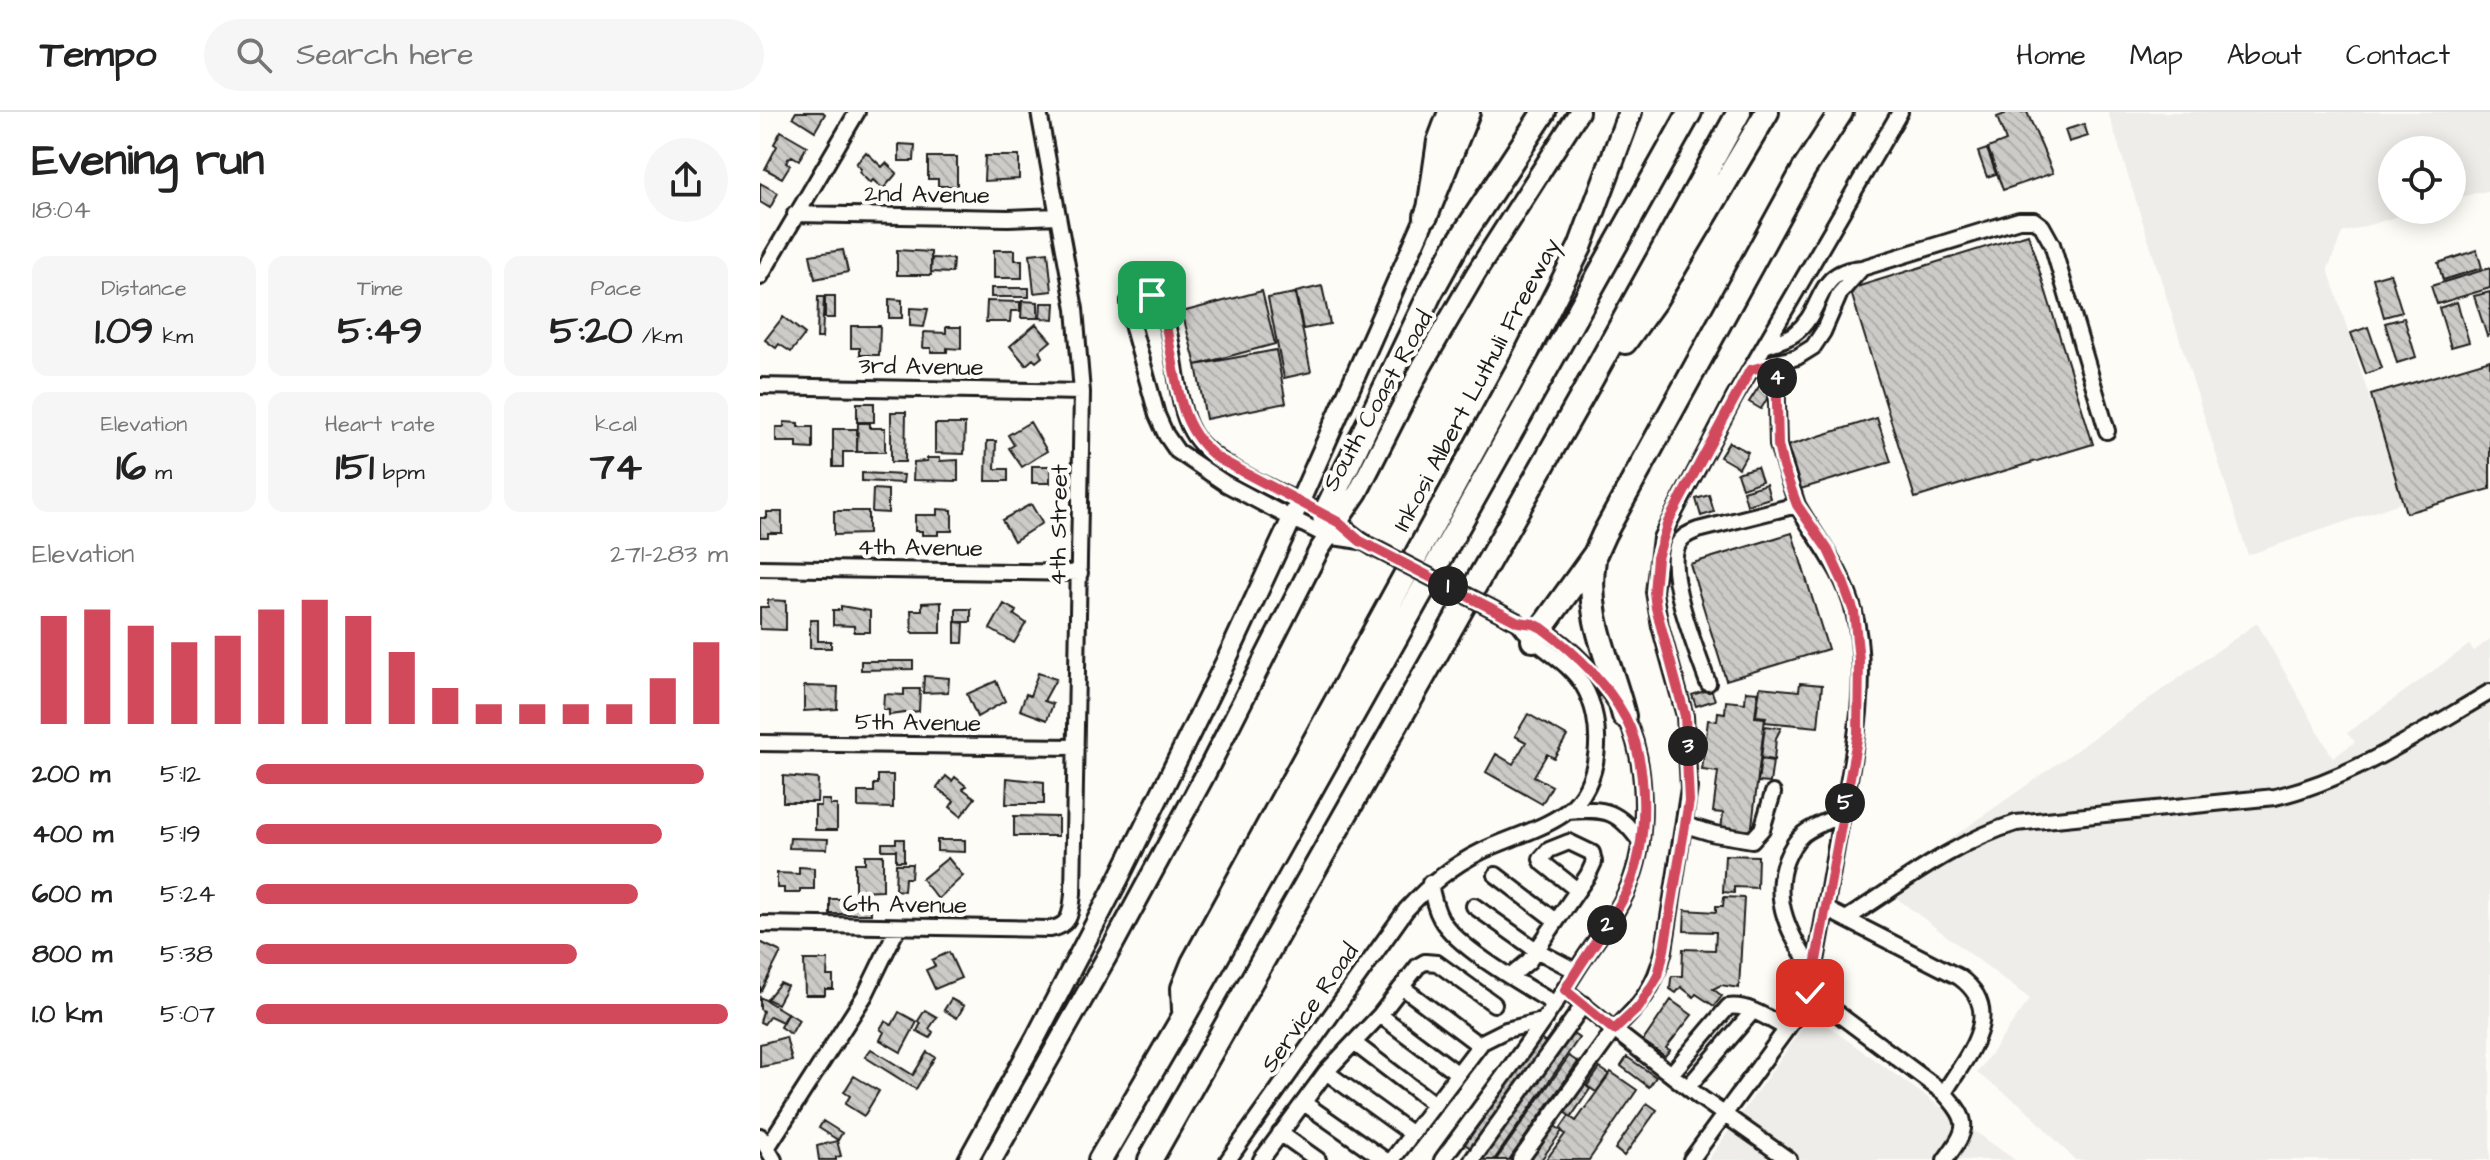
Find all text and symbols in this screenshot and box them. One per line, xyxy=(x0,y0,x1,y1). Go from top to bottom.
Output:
search box xyxy=(204,19,764,91)
text: Tempo xyxy=(40,29,156,81)
icon: search xyxy=(232,33,276,77)
text: Search here xyxy=(296,34,473,76)
text: Home xyxy=(2016,36,2086,75)
text: Map xyxy=(2130,36,2183,75)
text: About xyxy=(2227,36,2302,75)
text: Contact xyxy=(2346,36,2450,75)
text: Evening run xyxy=(32,131,264,192)
map controls xyxy=(2378,136,2466,224)
button: locate xyxy=(2378,136,2466,224)
button: share xyxy=(644,138,728,222)
street label: 2nd Avenue xyxy=(864,177,990,213)
text: 18:04 xyxy=(32,192,91,228)
street label: Inkosi Albert Luthuli Freeway xyxy=(1385,232,1570,538)
pin xyxy=(1118,261,1186,329)
text: Distance xyxy=(101,273,187,304)
text: Time xyxy=(357,273,403,304)
text: Pace xyxy=(590,273,642,304)
icon: arrive xyxy=(1130,273,1174,317)
text: 1.09 xyxy=(95,304,154,359)
text: 5:49 xyxy=(338,304,423,359)
text: 5:20 xyxy=(550,304,633,359)
street label: South Coast Road xyxy=(1314,305,1442,497)
text: km xyxy=(154,321,193,352)
text: /km xyxy=(633,321,682,352)
street label: 3rd Avenue xyxy=(858,349,984,385)
pin: 4 xyxy=(1757,358,1797,398)
text: 4 xyxy=(1770,362,1784,393)
text: Elevation xyxy=(101,409,187,440)
text: Heart rate xyxy=(325,409,435,440)
text: kcal xyxy=(595,409,637,440)
text: 16 xyxy=(116,440,146,495)
text: 151 xyxy=(335,440,374,495)
text: 74 xyxy=(590,440,642,495)
text: m xyxy=(146,457,172,488)
text: bpm xyxy=(374,457,425,488)
street label: 4th Street xyxy=(1041,464,1077,586)
street label: 4th Avenue xyxy=(857,530,983,566)
text: Elevation xyxy=(32,536,134,572)
text: 271–283 m xyxy=(610,536,728,572)
pin: 1 xyxy=(1428,566,1468,606)
text: 1 xyxy=(1447,570,1449,601)
street label: 5th Avenue xyxy=(855,705,981,741)
pin: 3 xyxy=(1668,726,1708,766)
text: 3 xyxy=(1682,730,1694,761)
text: 200 m xyxy=(32,756,110,792)
text: 5:12 xyxy=(160,756,201,792)
pin: 5 xyxy=(1825,783,1865,823)
text: 5 xyxy=(1837,787,1853,818)
text: 400 m xyxy=(32,816,113,852)
text: 5:19 xyxy=(160,816,201,852)
text: 600 m xyxy=(32,876,112,912)
text: 5:24 xyxy=(160,876,215,912)
street label: 6th Avenue xyxy=(843,887,967,923)
pin: 2 xyxy=(1587,905,1627,945)
text: 2 xyxy=(1601,909,1613,940)
text: 800 m xyxy=(32,936,112,972)
text: 5:38 xyxy=(160,936,213,972)
street label: Service Road xyxy=(1253,937,1367,1079)
pin xyxy=(1776,959,1844,1027)
icon: check xyxy=(1788,971,1832,1015)
text: 1.0 km xyxy=(32,996,102,1032)
text: 5:07 xyxy=(160,996,215,1032)

